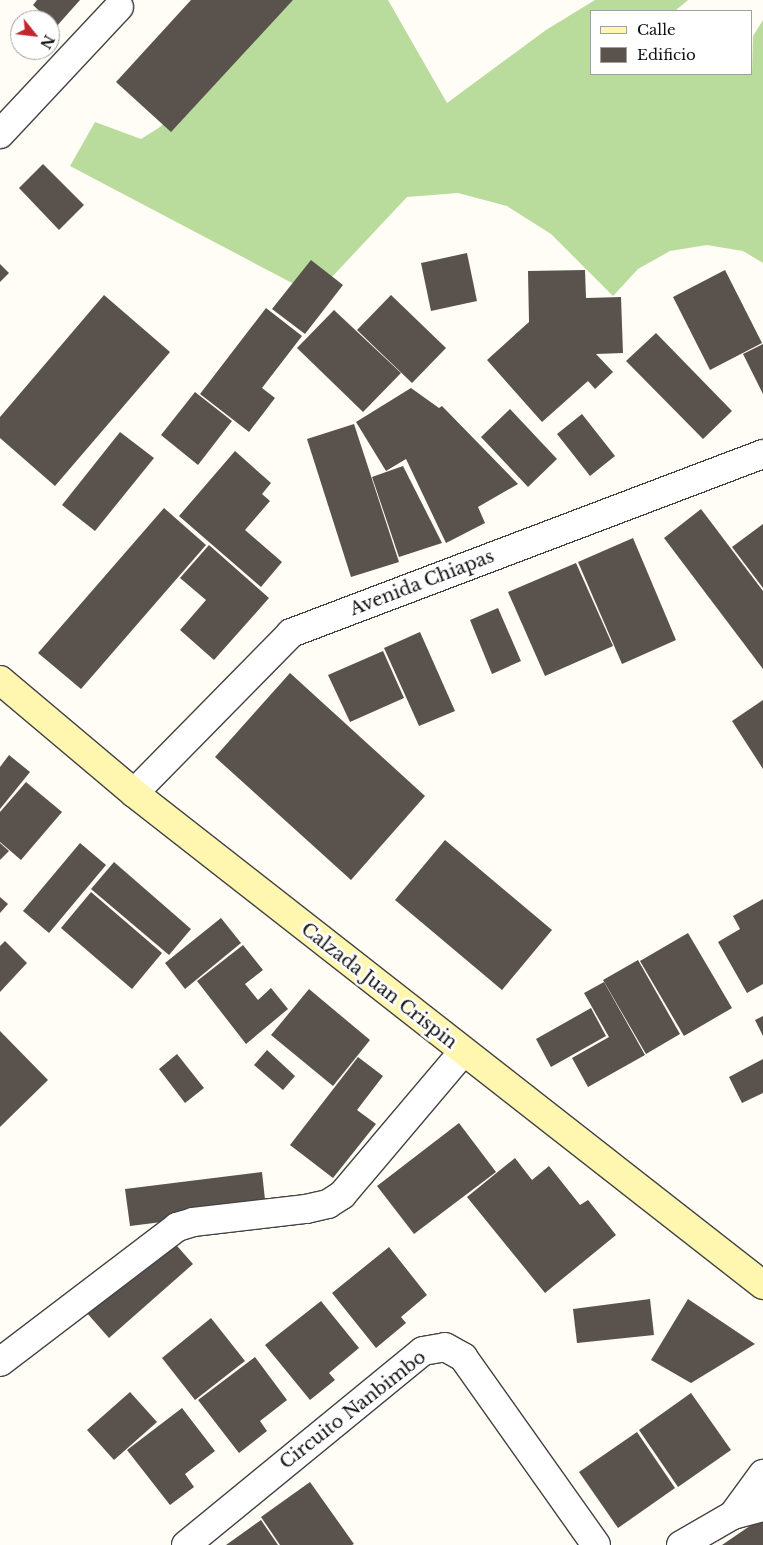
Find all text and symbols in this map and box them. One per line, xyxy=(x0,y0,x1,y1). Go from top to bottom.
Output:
north arrow xyxy=(10,10,60,60)
legend xyxy=(590,10,753,75)
text: Calle xyxy=(637,20,676,39)
text: N xyxy=(36,32,58,52)
text: Edificio xyxy=(637,45,696,64)
street label: Avenida Chiapas xyxy=(347,546,497,620)
street label: Calzada Juan Crispin xyxy=(297,918,461,1054)
street label: Circuito Nanbimbo xyxy=(276,1346,430,1474)

